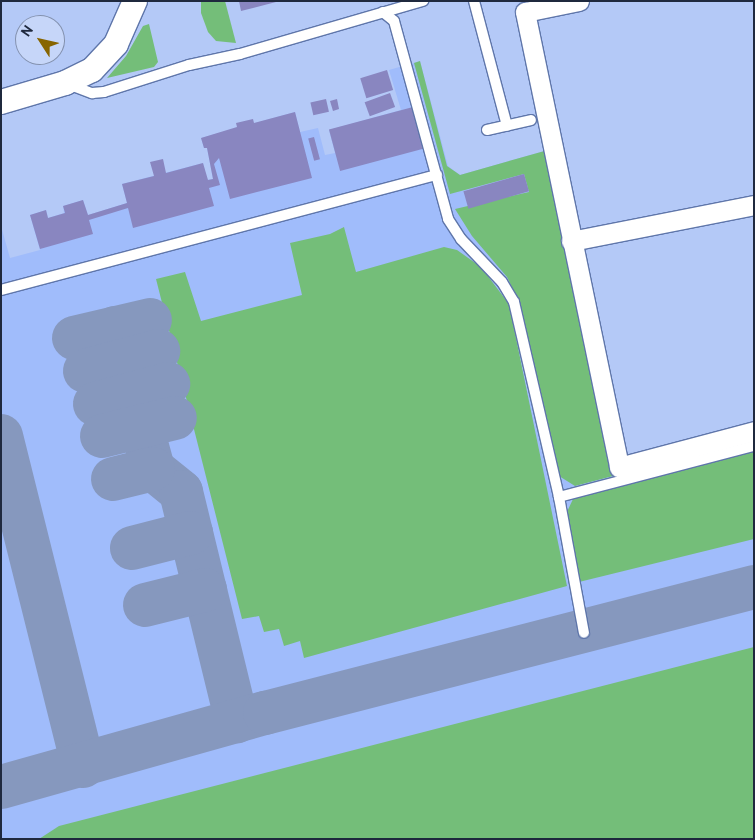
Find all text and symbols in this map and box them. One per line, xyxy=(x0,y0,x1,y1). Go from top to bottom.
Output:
north arrow xyxy=(15,15,65,65)
text: N xyxy=(18,23,38,41)

